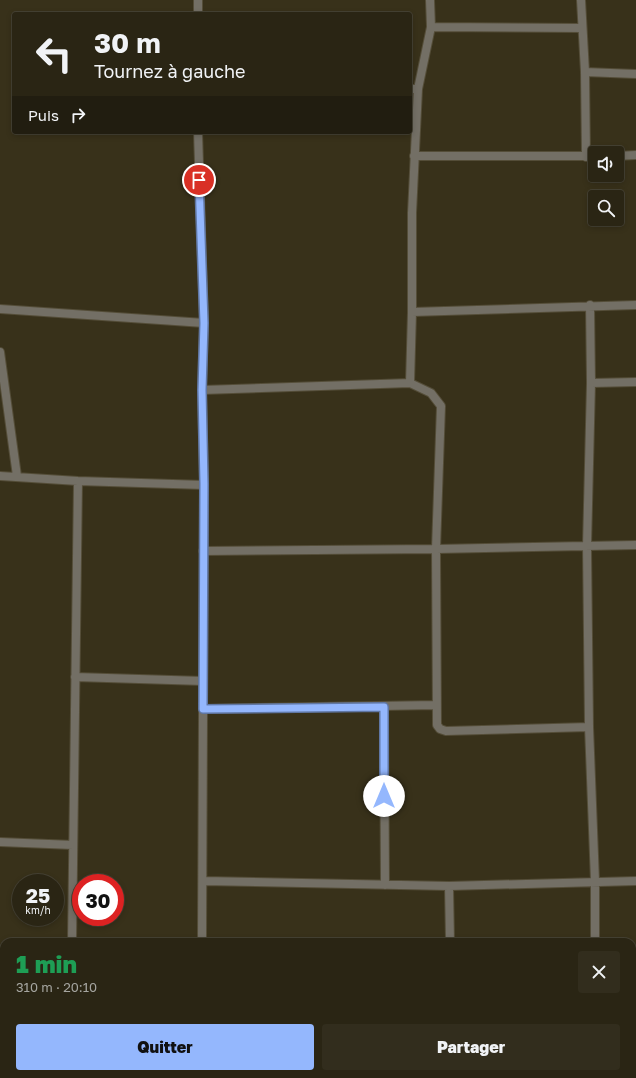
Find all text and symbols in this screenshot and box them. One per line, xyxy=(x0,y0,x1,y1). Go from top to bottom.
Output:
text: 30 m xyxy=(94,26,161,59)
icon: left xyxy=(28,28,80,80)
text: Tournez à gauche xyxy=(94,60,246,82)
icon: right xyxy=(67,104,89,126)
text: Puis xyxy=(28,106,59,124)
map controls xyxy=(588,146,624,226)
button: sound xyxy=(588,146,624,182)
pin xyxy=(182,163,216,197)
icon: arrive xyxy=(188,169,210,191)
button: search xyxy=(588,190,624,226)
position arrow xyxy=(363,775,405,817)
speed limit sign: 30 xyxy=(72,874,124,926)
text: 25 xyxy=(26,883,50,907)
text: km/h xyxy=(25,904,51,916)
text: 1 min xyxy=(16,949,77,978)
button: close xyxy=(578,951,620,993)
text: 310 m · 20:10 xyxy=(16,979,97,995)
button: Quitter xyxy=(16,1024,314,1070)
button: Partager xyxy=(322,1024,620,1070)

